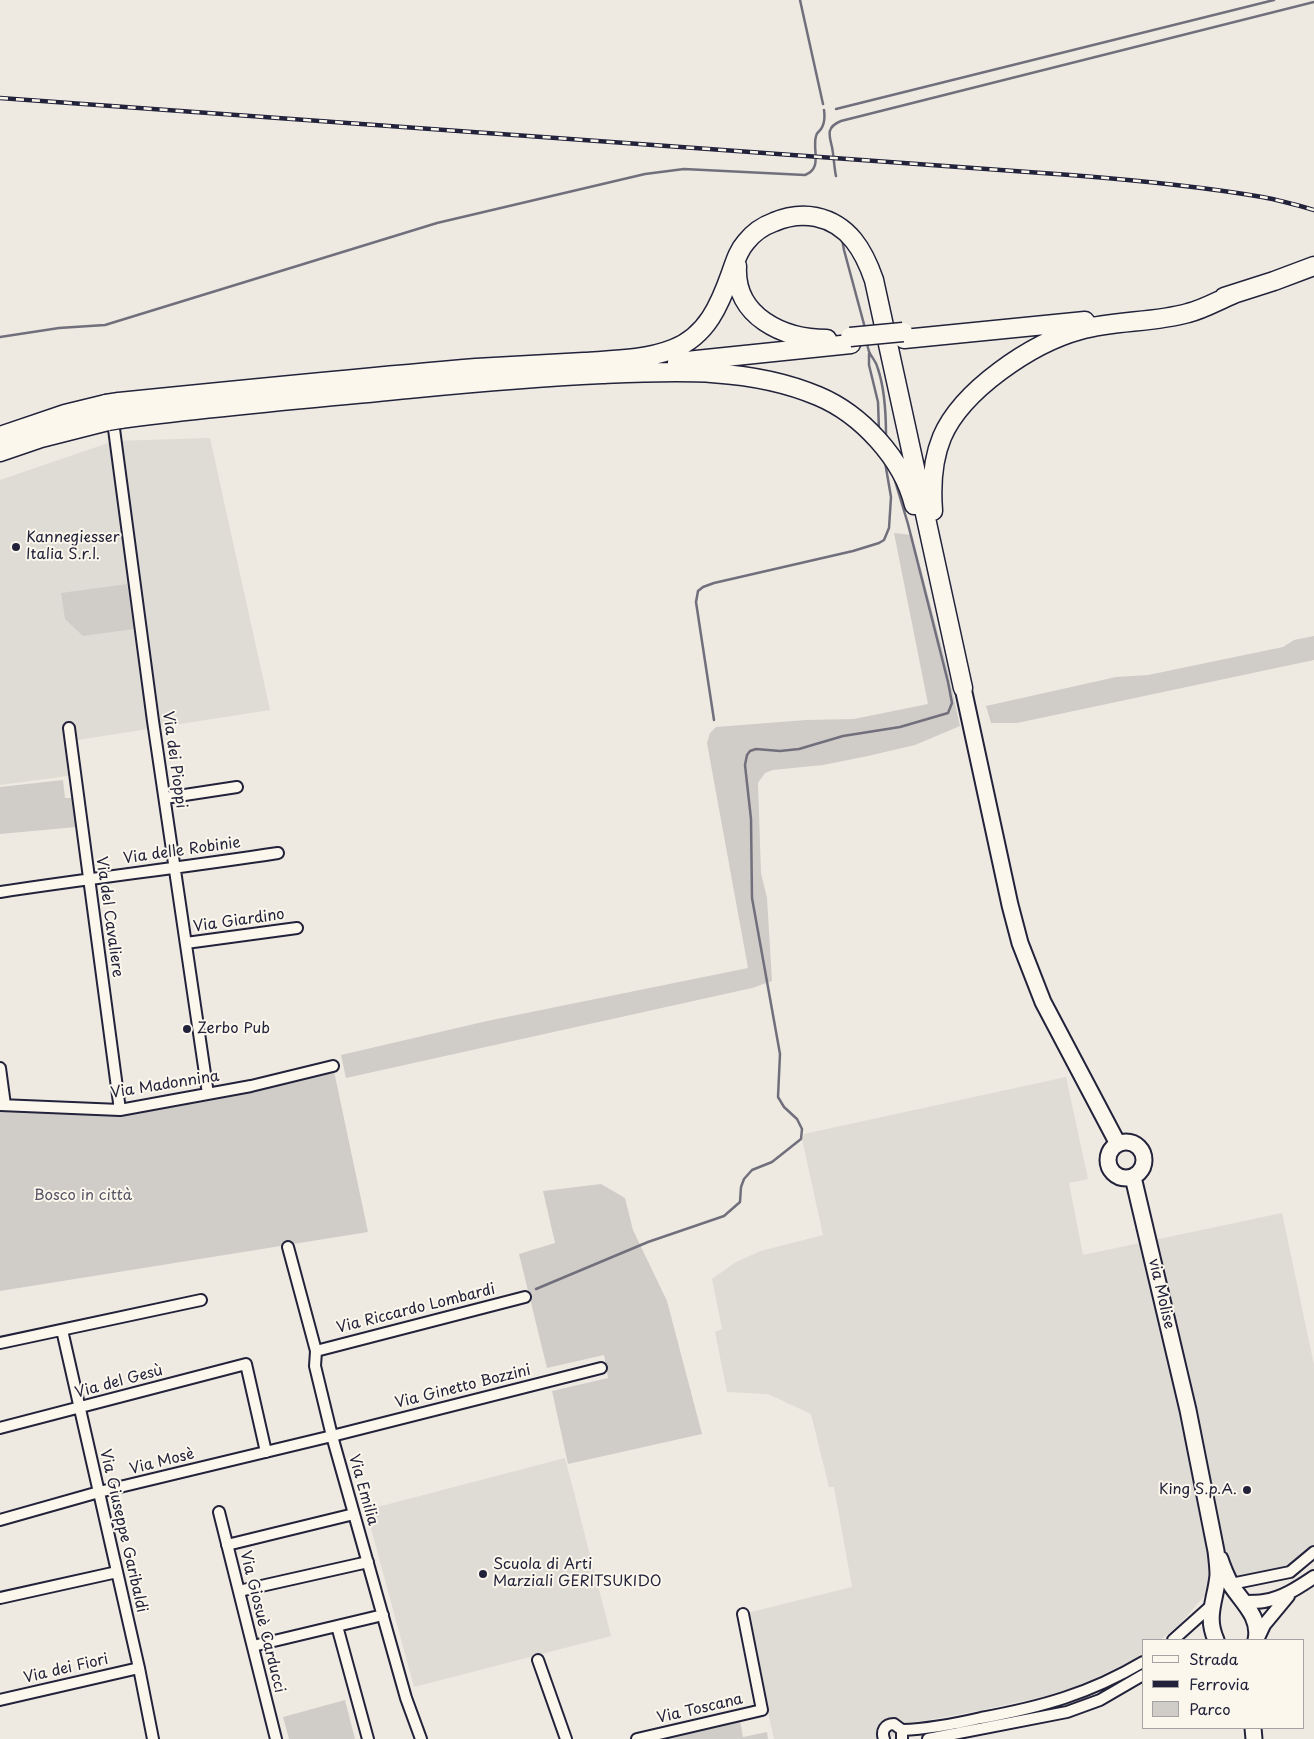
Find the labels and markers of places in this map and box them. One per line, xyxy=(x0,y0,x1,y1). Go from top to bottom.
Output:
place label: Kannegiesser Italia S.r.l. xyxy=(26,529,120,564)
marker: Kannegiesser Italia S.r.l. xyxy=(10,541,22,553)
place label: Zerbo Pub xyxy=(197,1020,270,1038)
marker: Zerbo Pub xyxy=(181,1023,193,1035)
place label: King S.p.A. xyxy=(1159,1481,1237,1499)
marker: King S.p.A. xyxy=(1241,1484,1253,1496)
place label: Scuola di Arti Marziali GERITSUKIDO xyxy=(493,1556,662,1591)
marker: Scuola di Arti Marziali GERITSUKIDO xyxy=(477,1568,489,1580)

